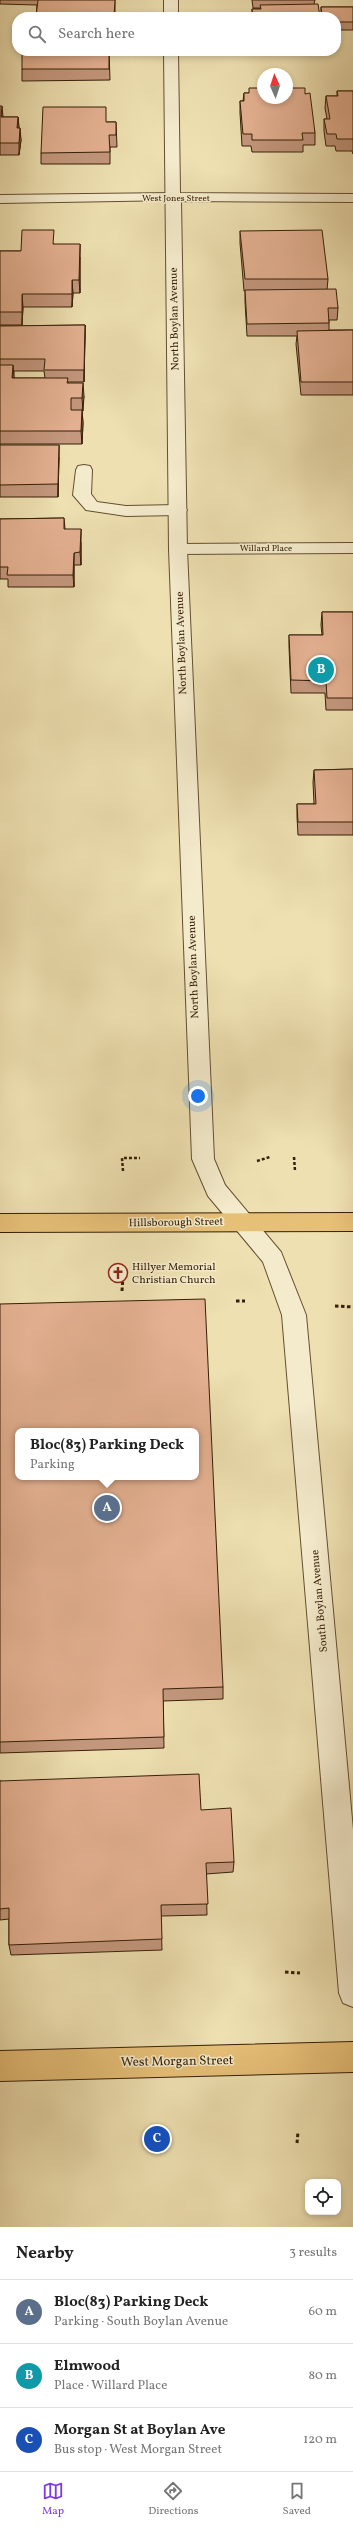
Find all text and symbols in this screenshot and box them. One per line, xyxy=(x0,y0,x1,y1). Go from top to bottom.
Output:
search box xyxy=(12,12,341,56)
icon: search xyxy=(26,23,48,45)
text: Search here xyxy=(58,24,135,45)
north arrow xyxy=(257,68,293,104)
street label: West Jones Street xyxy=(142,192,210,205)
street label: North Boylan Avenue xyxy=(167,267,183,371)
street label: Willard Place xyxy=(240,542,292,555)
street label: North Boylan Avenue xyxy=(173,591,191,695)
pin: B xyxy=(308,655,334,685)
street label: North Boylan Avenue xyxy=(185,915,203,1019)
your location xyxy=(188,1086,208,1106)
street label: Hillsborough Street xyxy=(129,1215,224,1231)
place label: Hillyer Memorial Christian Church xyxy=(132,1260,216,1288)
church icon: Hillyer Memorial Christian Church xyxy=(107,1262,129,1284)
popup xyxy=(15,1428,199,1480)
text: Bloc(83) Parking Deck xyxy=(30,1435,184,1456)
text: Parking xyxy=(30,1456,75,1474)
pin: A xyxy=(94,1493,120,1523)
street label: South Boylan Avenue xyxy=(308,1549,332,1653)
street label: West Morgan Street xyxy=(121,2052,234,2072)
pin: C xyxy=(144,2124,170,2154)
map controls xyxy=(305,2179,341,2215)
button: locate xyxy=(305,2179,341,2215)
text: Nearby xyxy=(16,2242,74,2265)
text: 3 results xyxy=(289,2244,337,2262)
text: Bloc(83) Parking Deck xyxy=(54,2292,208,2313)
text: A xyxy=(24,2303,34,2321)
text: 60 m xyxy=(309,2303,337,2321)
text: Parking · South Boylan Avenue xyxy=(54,2313,228,2331)
text: Elmwood xyxy=(54,2356,120,2377)
text: B xyxy=(25,2367,33,2385)
text: 80 m xyxy=(308,2367,337,2385)
text: Place · Willard Place xyxy=(54,2377,167,2395)
text: Morgan St at Boylan Ave xyxy=(54,2420,225,2441)
text: C xyxy=(25,2431,33,2449)
text: 120 m xyxy=(303,2431,337,2449)
text: Bus stop · West Morgan Street xyxy=(54,2441,222,2459)
tab: Map xyxy=(42,2480,64,2519)
tab: Directions xyxy=(148,2480,199,2519)
tab: Saved xyxy=(283,2480,311,2519)

